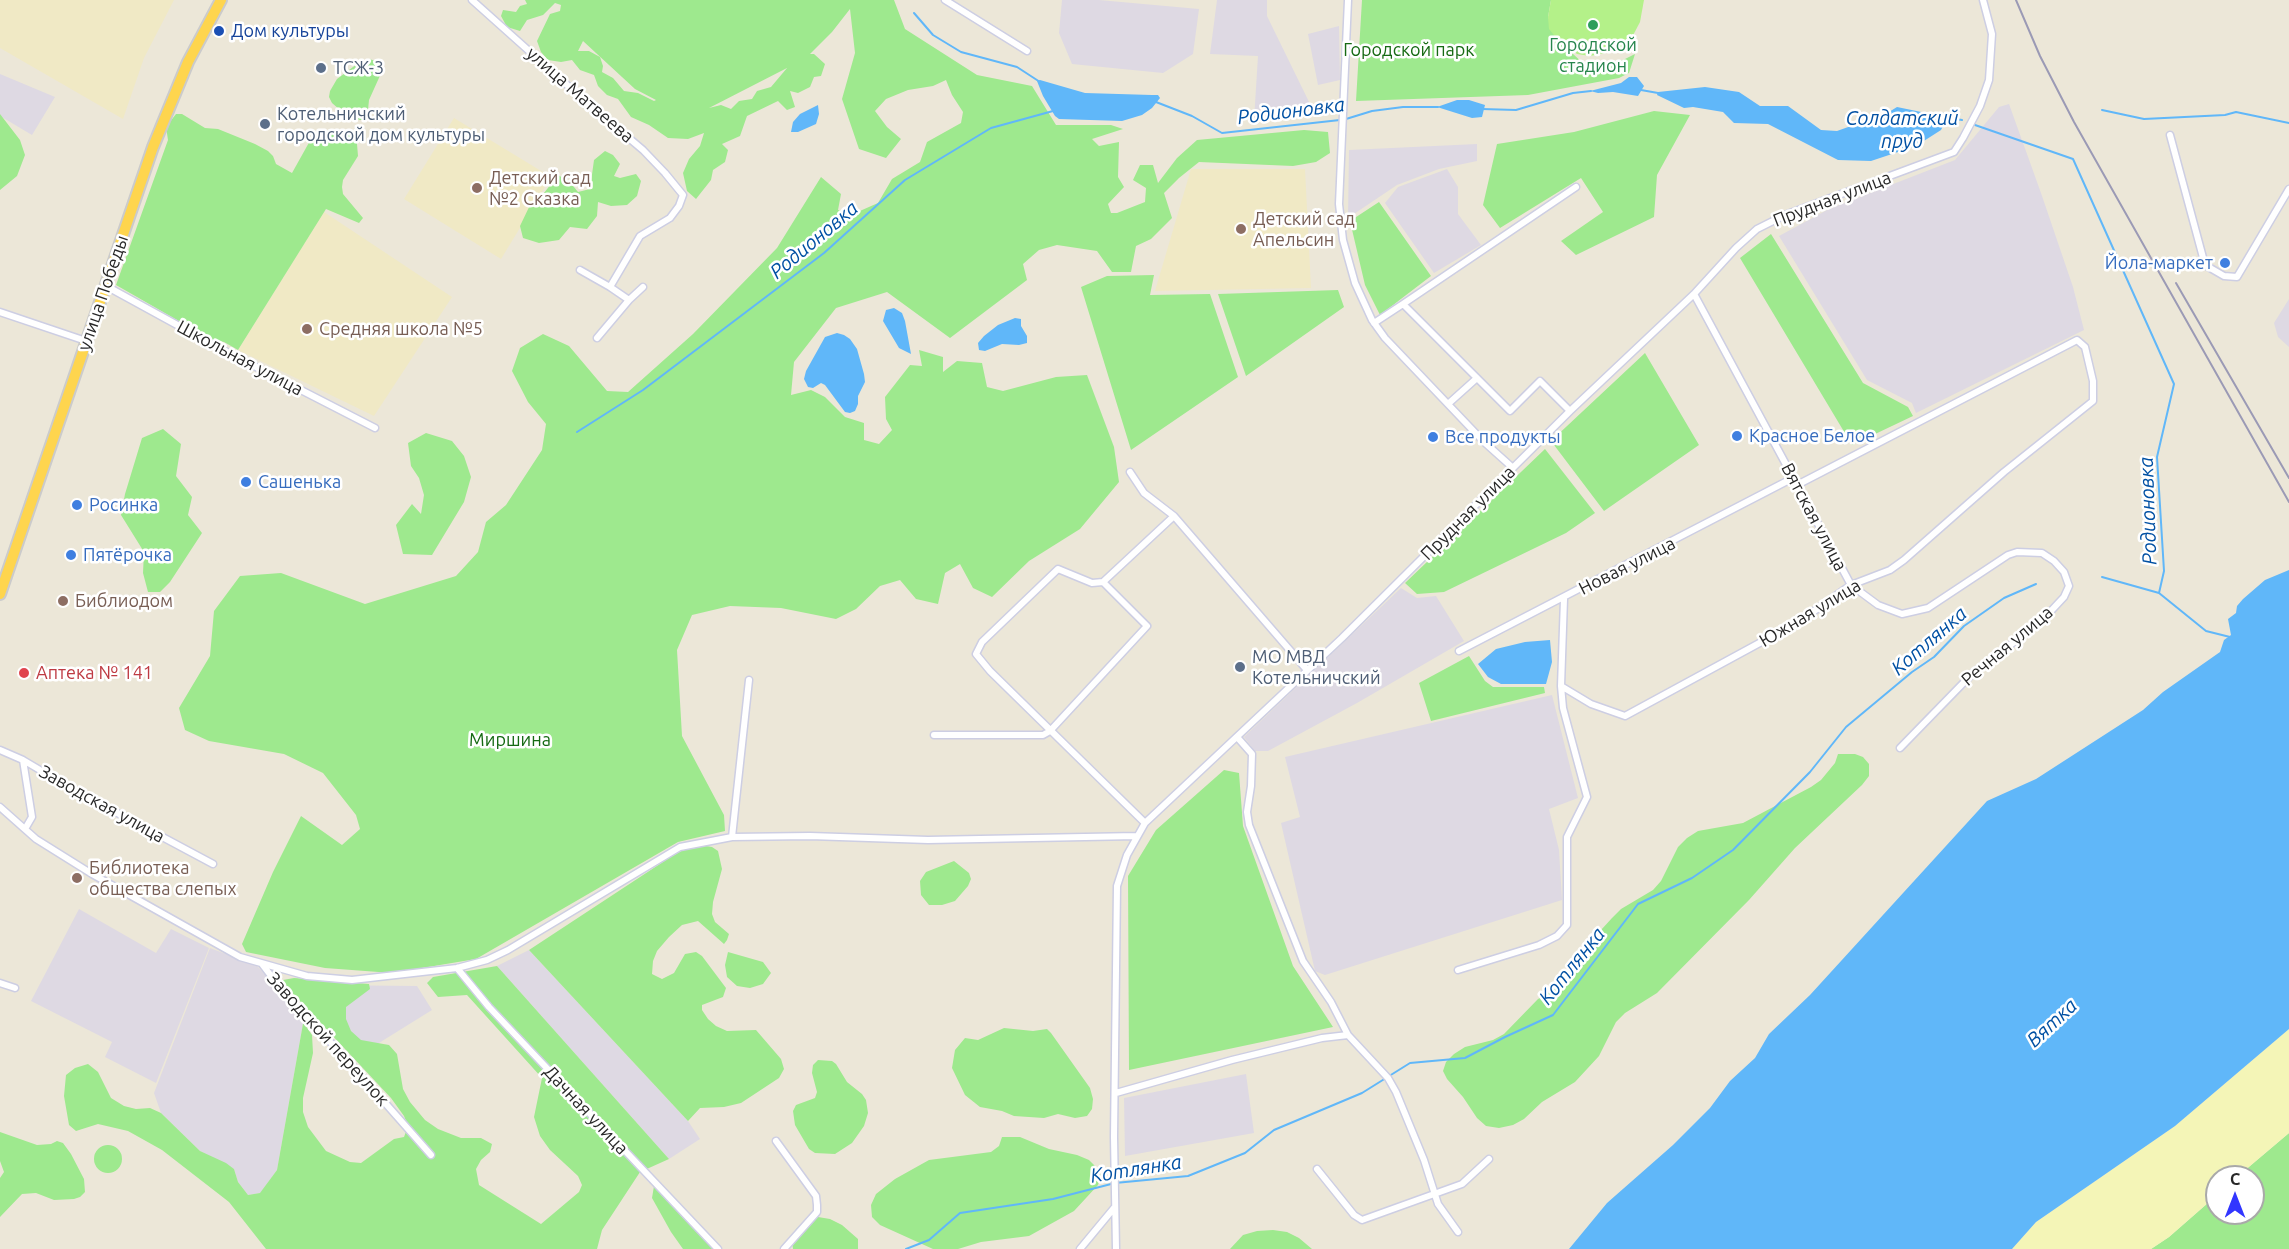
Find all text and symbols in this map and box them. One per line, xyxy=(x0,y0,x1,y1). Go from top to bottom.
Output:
marker: Городской стадион xyxy=(1586,18,1600,32)
place label: Дом культуры xyxy=(231,20,349,42)
marker: Дом культуры xyxy=(212,24,226,38)
place label: Городской стадион xyxy=(1549,34,1637,76)
park label: Городской парк xyxy=(1343,39,1475,61)
street label: улица Матвеева xyxy=(522,42,638,148)
place label: ТСЖ-3 xyxy=(333,57,384,79)
marker: ТСЖ-3 xyxy=(314,61,328,75)
water label: Родионовка xyxy=(1236,93,1346,129)
place label: Котельничский городской дом культуры xyxy=(277,103,485,146)
water label: Солдатский пруд xyxy=(1846,106,1958,153)
marker: Котельничский городской дом культуры xyxy=(258,117,272,131)
place label: Детский сад №2 Сказка xyxy=(489,167,591,210)
street label: Прудная улица xyxy=(1770,167,1894,231)
marker: Детский сад №2 Сказка xyxy=(470,181,484,195)
water label: Родионовка xyxy=(765,196,863,284)
place label: Детский сад Апельсин xyxy=(1253,208,1355,250)
marker: Детский сад Апельсин xyxy=(1234,222,1248,236)
street label: улица Победы xyxy=(73,232,133,354)
place label: Йола-маркет xyxy=(2105,252,2213,274)
marker: Йола-маркет xyxy=(2218,256,2232,270)
street label: Школьная улица xyxy=(173,316,307,400)
place label: Средняя школа №5 xyxy=(319,318,483,340)
marker: Средняя школа №5 xyxy=(300,322,314,336)
place label: Красное Белое xyxy=(1749,425,1875,447)
place label: Все продукты xyxy=(1445,426,1561,448)
marker: Красное Белое xyxy=(1730,429,1744,443)
marker: Все продукты xyxy=(1426,430,1440,444)
water label: Родионовка xyxy=(2134,457,2162,565)
street label: Вятская улица xyxy=(1777,459,1851,575)
street label: Прудная улица xyxy=(1416,461,1520,565)
place label: Сашенька xyxy=(258,471,341,493)
marker: Сашенька xyxy=(239,475,253,489)
place label: Росинка xyxy=(89,494,158,516)
marker: Росинка xyxy=(70,498,84,512)
street label: Новая улица xyxy=(1575,532,1679,600)
place label: Пятёрочка xyxy=(83,544,172,566)
marker: Пятёрочка xyxy=(64,548,78,562)
street label: Южная улица xyxy=(1755,574,1865,652)
place label: Библиодом xyxy=(75,590,173,612)
marker: Библиодом xyxy=(56,594,70,608)
water label: Котлянка xyxy=(1886,602,1972,680)
street label: Речная улица xyxy=(1957,602,2057,690)
place label: МО МВД Котельничский xyxy=(1252,646,1381,688)
marker: МО МВД Котельничский xyxy=(1233,660,1247,674)
place label: Аптека № 141 xyxy=(36,662,153,684)
marker: Аптека № 141 xyxy=(17,666,31,680)
park label: Миршина xyxy=(469,729,551,751)
street label: Заводская улица xyxy=(35,761,169,847)
place label: Библиотека общества слепых xyxy=(89,857,237,900)
marker: Библиотека общества слепых xyxy=(70,871,84,885)
water label: Котлянка xyxy=(1534,923,1610,1009)
street label: Заводской переулок xyxy=(262,968,394,1110)
water label: Вятка xyxy=(2022,994,2082,1052)
street label: Дачная улица xyxy=(539,1061,633,1159)
water label: Котлянка xyxy=(1089,1150,1183,1188)
north arrow xyxy=(2205,1165,2265,1225)
text: С xyxy=(2230,1170,2240,1188)

